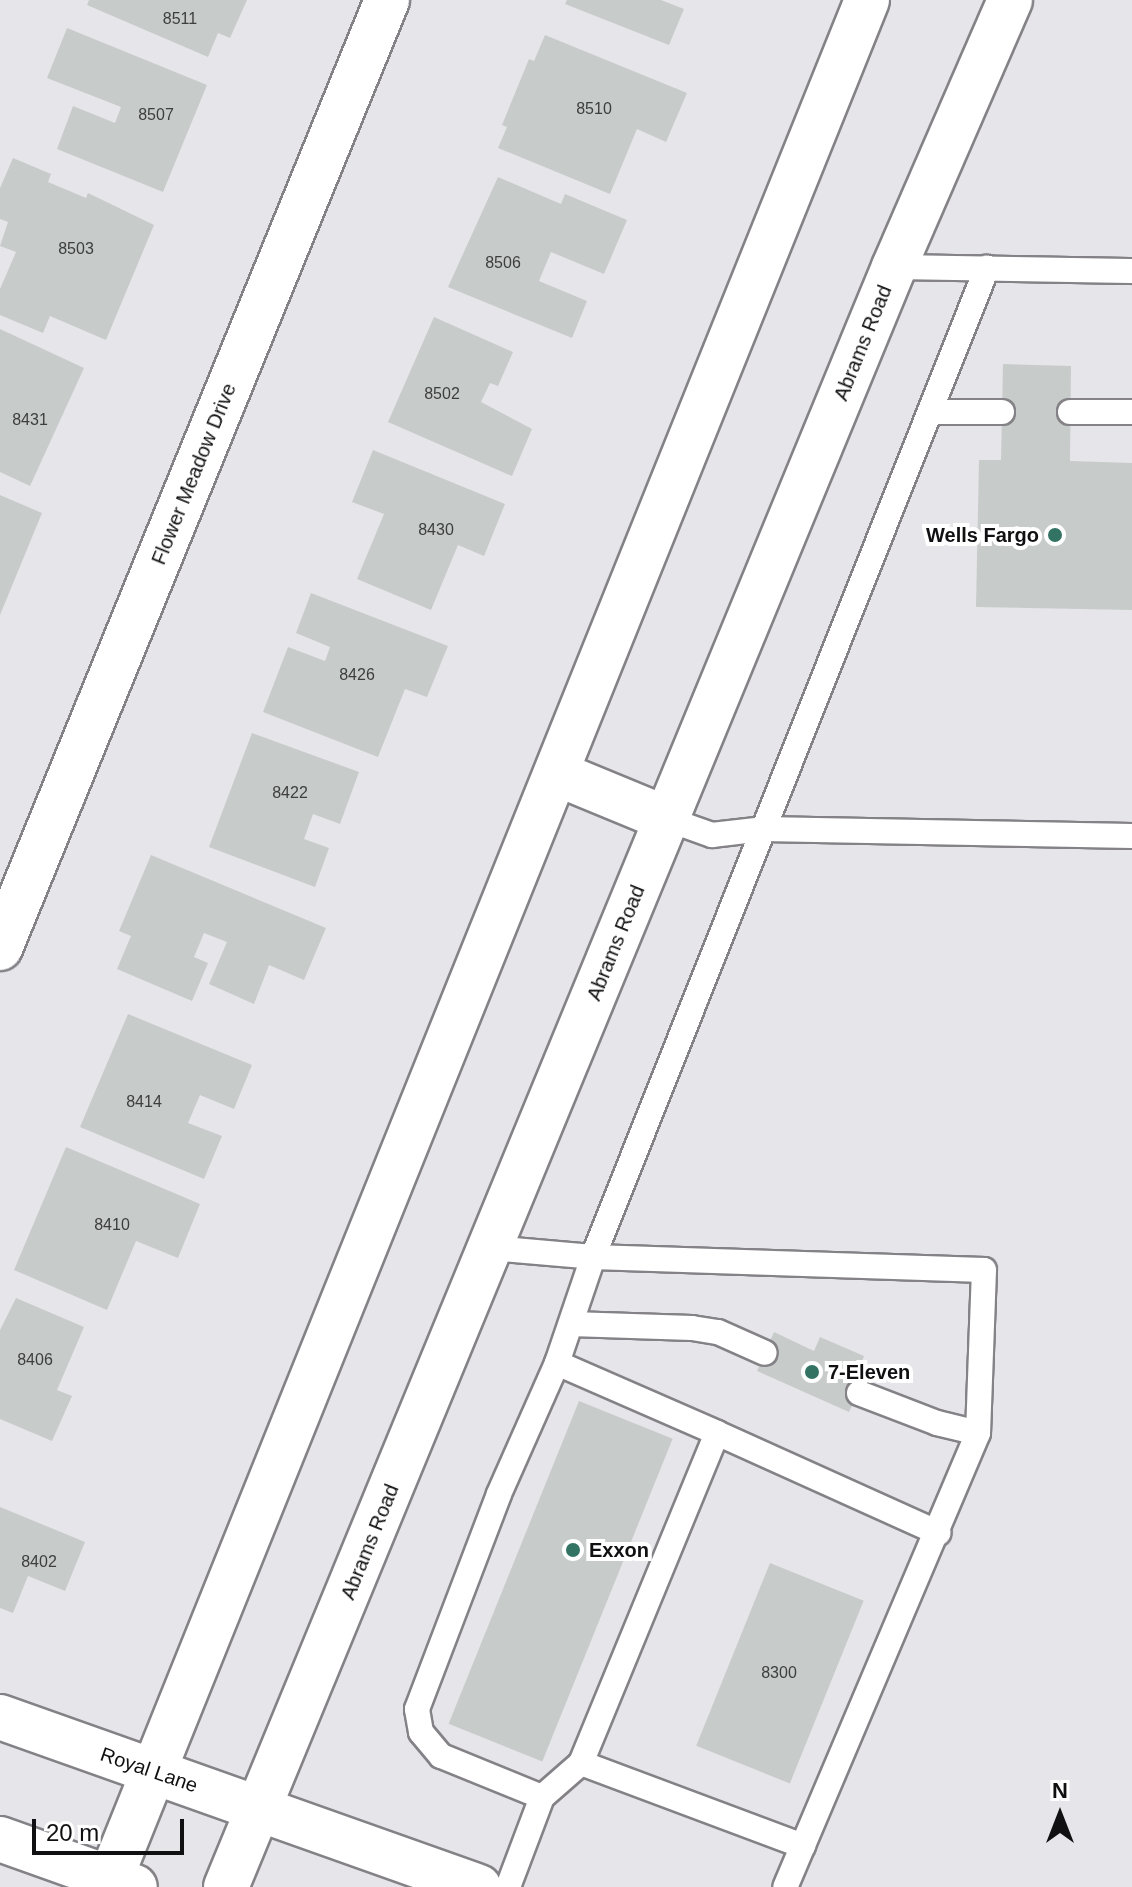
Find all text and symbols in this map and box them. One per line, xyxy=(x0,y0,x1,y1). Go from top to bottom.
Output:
house number: 8511 xyxy=(163,9,197,29)
house number: 8510 xyxy=(576,99,612,119)
house number: 8507 xyxy=(138,105,174,125)
house number: 8503 xyxy=(58,239,94,259)
house number: 8506 xyxy=(485,253,521,273)
street label: Abrams Road xyxy=(829,282,897,404)
street label: Flower Meadow Drive xyxy=(147,380,241,568)
house number: 8502 xyxy=(424,384,460,404)
house number: 8431 xyxy=(12,410,48,430)
house number: 8430 xyxy=(418,520,454,540)
place label: Wells Fargo xyxy=(926,523,1039,547)
marker: Wells Fargo xyxy=(1046,526,1064,544)
house number: 8426 xyxy=(339,665,375,685)
house number: 8422 xyxy=(272,783,308,803)
street label: Abrams Road xyxy=(582,882,650,1004)
house number: 8414 xyxy=(126,1092,162,1112)
house number: 8410 xyxy=(94,1215,130,1235)
house number: 8406 xyxy=(17,1350,53,1370)
place label: 7-Eleven xyxy=(828,1360,910,1384)
marker: 7-Eleven xyxy=(803,1363,821,1381)
street label: Abrams Road xyxy=(336,1481,404,1603)
place label: Exxon xyxy=(589,1538,649,1562)
marker: Exxon xyxy=(564,1541,582,1559)
house number: 8402 xyxy=(21,1552,57,1572)
house number: 8300 xyxy=(761,1663,797,1683)
street label: Royal Lane xyxy=(97,1742,201,1798)
north arrow xyxy=(1020,1775,1100,1855)
text: N xyxy=(1052,1778,1068,1803)
scale bar xyxy=(36,1803,188,1853)
text: 20 m xyxy=(46,1819,99,1846)

